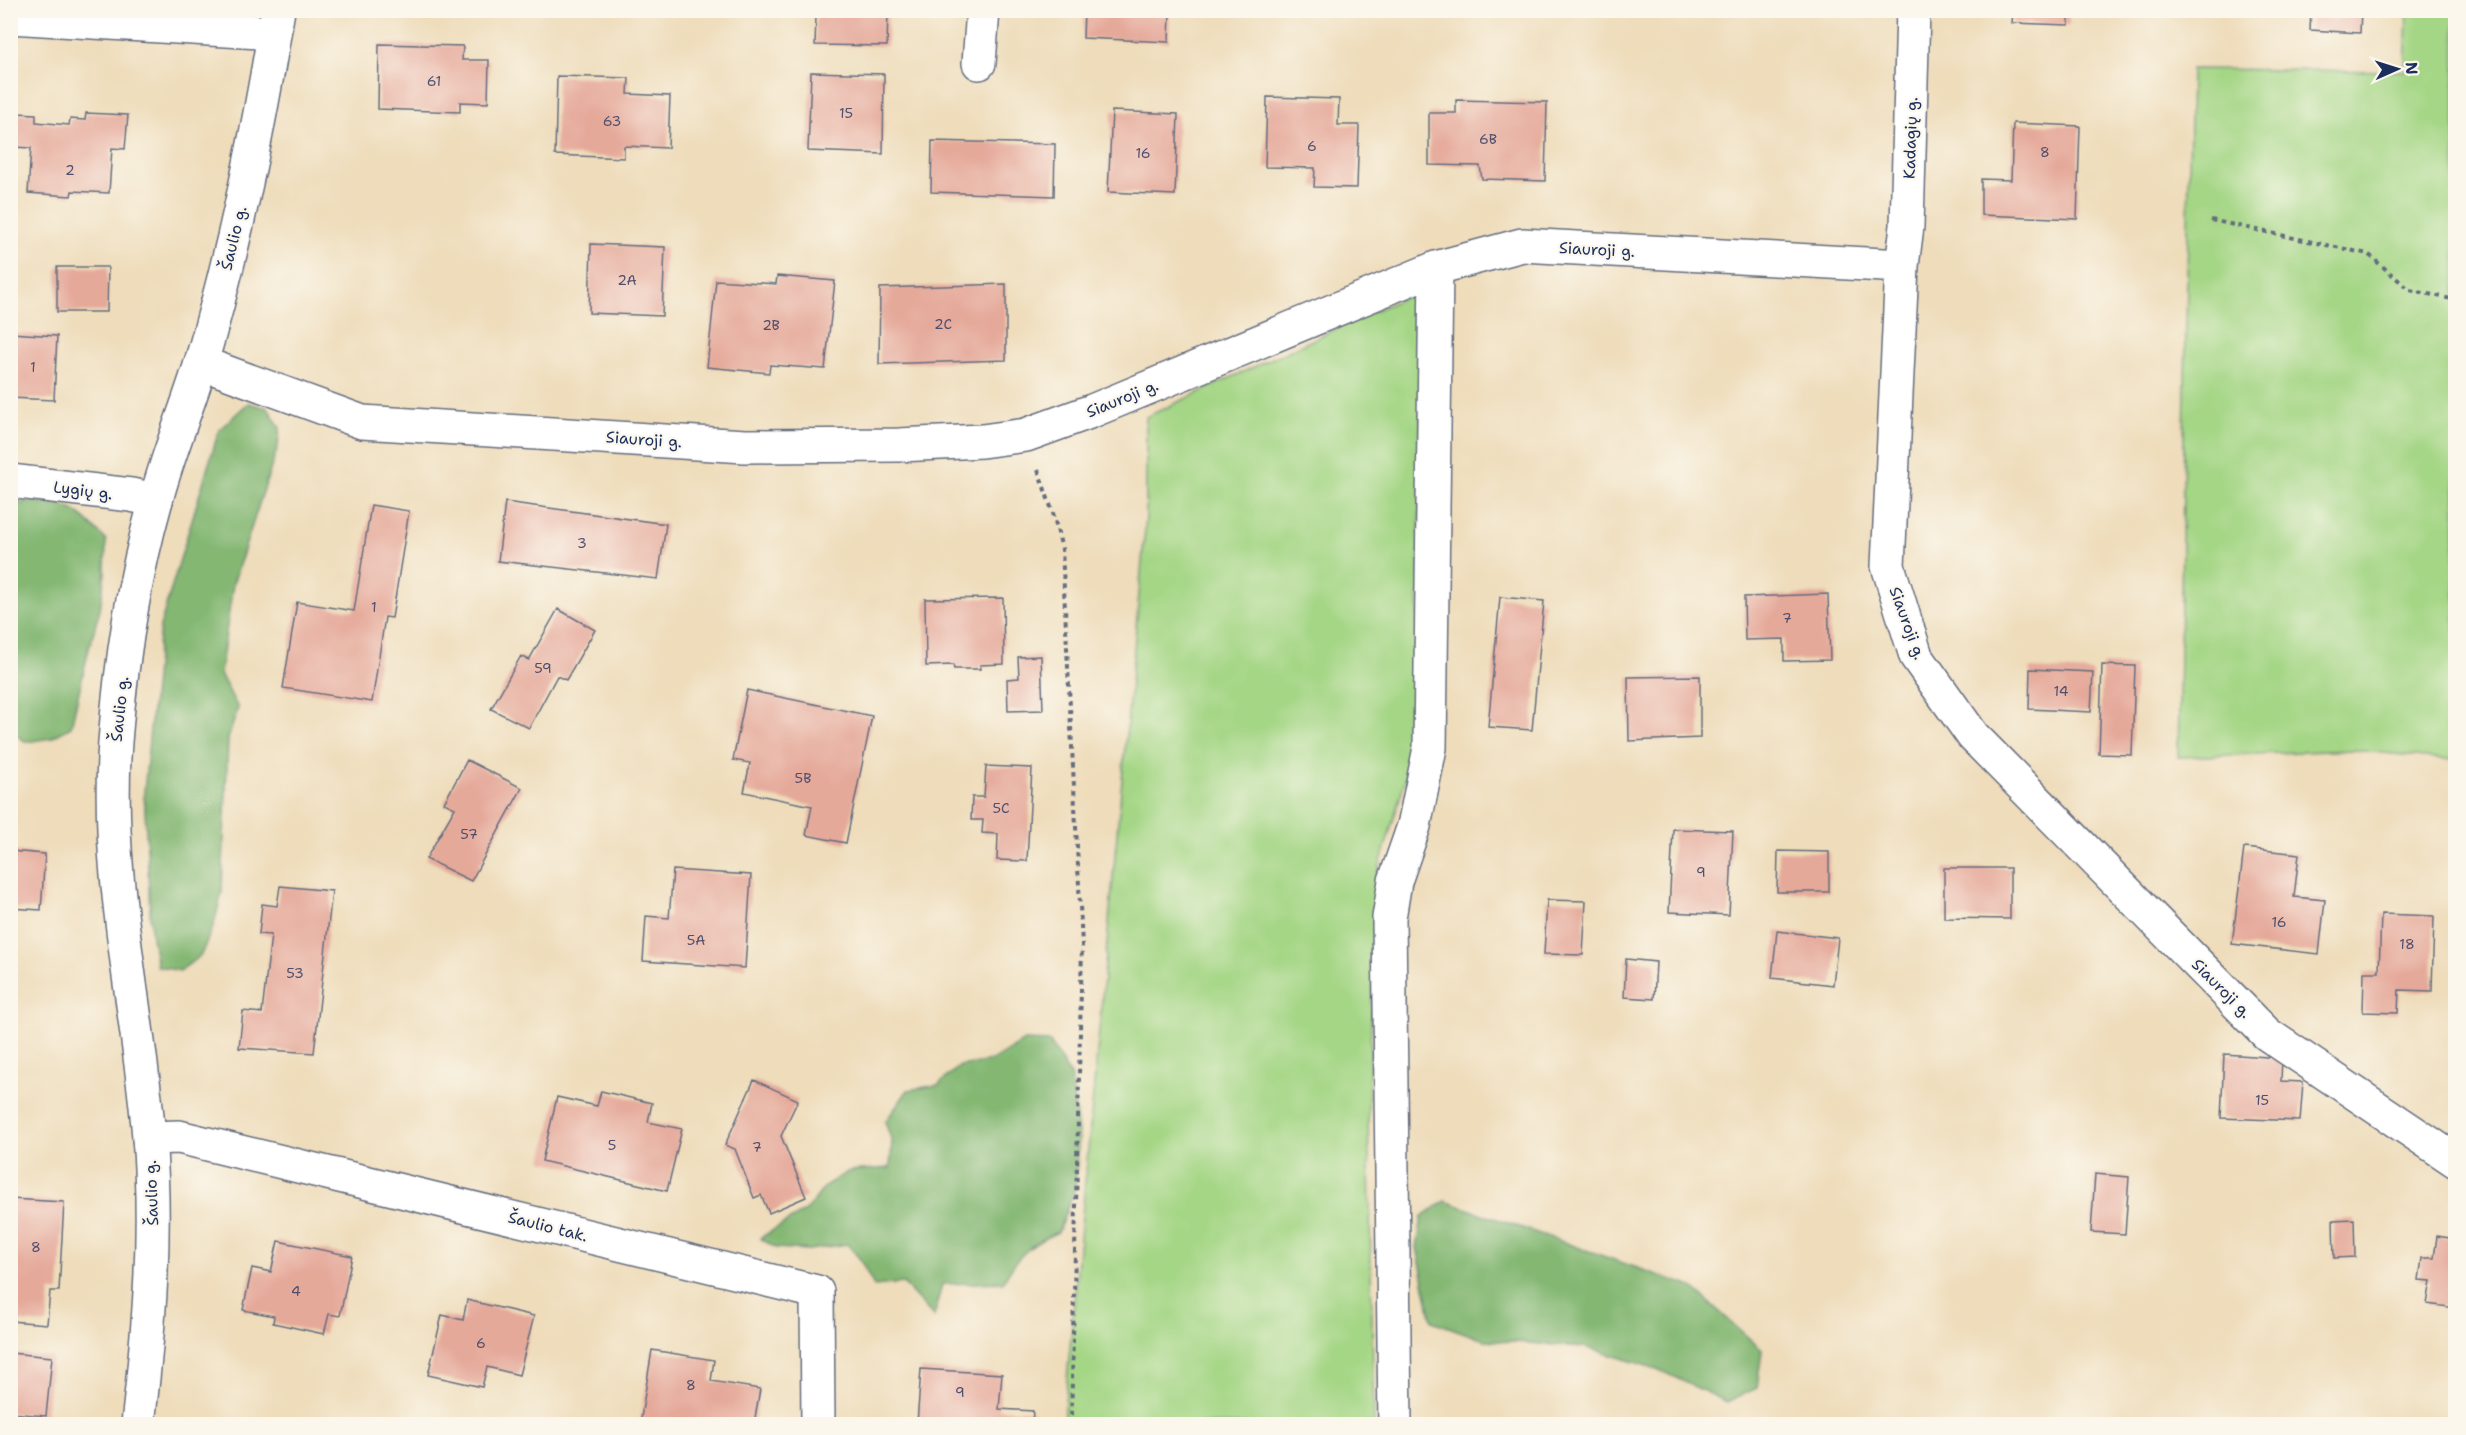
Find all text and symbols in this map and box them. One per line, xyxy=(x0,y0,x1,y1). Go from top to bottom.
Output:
north arrow xyxy=(2367,39,2427,99)
text: N xyxy=(2401,61,2422,75)
house number: 61 xyxy=(427,72,441,90)
street label: Kadagių g. xyxy=(1899,97,1922,179)
house number: 15 xyxy=(839,104,853,122)
house number: 63 xyxy=(603,112,621,130)
house number: 6B xyxy=(1479,130,1497,148)
house number: 6 xyxy=(1307,137,1317,155)
house number: 8 xyxy=(2040,143,2050,161)
house number: 16 xyxy=(1135,144,1151,162)
house number: 2 xyxy=(65,161,75,179)
street label: Šaulio g. xyxy=(215,204,252,272)
street label: Siauroji g. xyxy=(1558,237,1636,262)
house number: 2A xyxy=(617,271,637,289)
house number: 2C xyxy=(934,315,952,333)
house number: 2B xyxy=(762,316,780,334)
house number: 1 xyxy=(30,358,36,376)
street label: Siauroji g. xyxy=(1083,374,1161,422)
street label: Siauroji g. xyxy=(605,426,683,453)
street label: Lygių g. xyxy=(52,476,114,505)
house number: 3 xyxy=(577,534,587,552)
street label: Siauroji g. xyxy=(1885,584,1930,663)
house number: 1 xyxy=(371,598,377,616)
house number: 7 xyxy=(1782,609,1792,627)
house number: 59 xyxy=(534,659,552,677)
street label: Šaulio g. xyxy=(106,675,133,743)
house number: 14 xyxy=(2053,682,2069,700)
house number: 5B xyxy=(795,769,811,787)
house number: 5C xyxy=(992,799,1010,817)
house number: 57 xyxy=(460,825,478,843)
house number: 9 xyxy=(1696,863,1706,881)
house number: 16 xyxy=(2271,913,2287,931)
house number: 5A xyxy=(687,931,705,949)
house number: 18 xyxy=(2399,935,2415,953)
street label: Siauroji g. xyxy=(2187,954,2256,1023)
house number: 53 xyxy=(286,964,304,982)
house number: 15 xyxy=(2255,1091,2269,1109)
house number: 5 xyxy=(608,1136,616,1154)
house number: 7 xyxy=(752,1138,762,1156)
street label: Šaulio g. xyxy=(140,1160,163,1226)
street label: Šaulio tak. xyxy=(506,1206,590,1247)
house number: 8 xyxy=(31,1238,41,1256)
house number: 4 xyxy=(291,1282,301,1300)
house number: 6 xyxy=(476,1334,486,1352)
house number: 8 xyxy=(686,1376,696,1394)
house number: 9 xyxy=(955,1383,965,1401)

